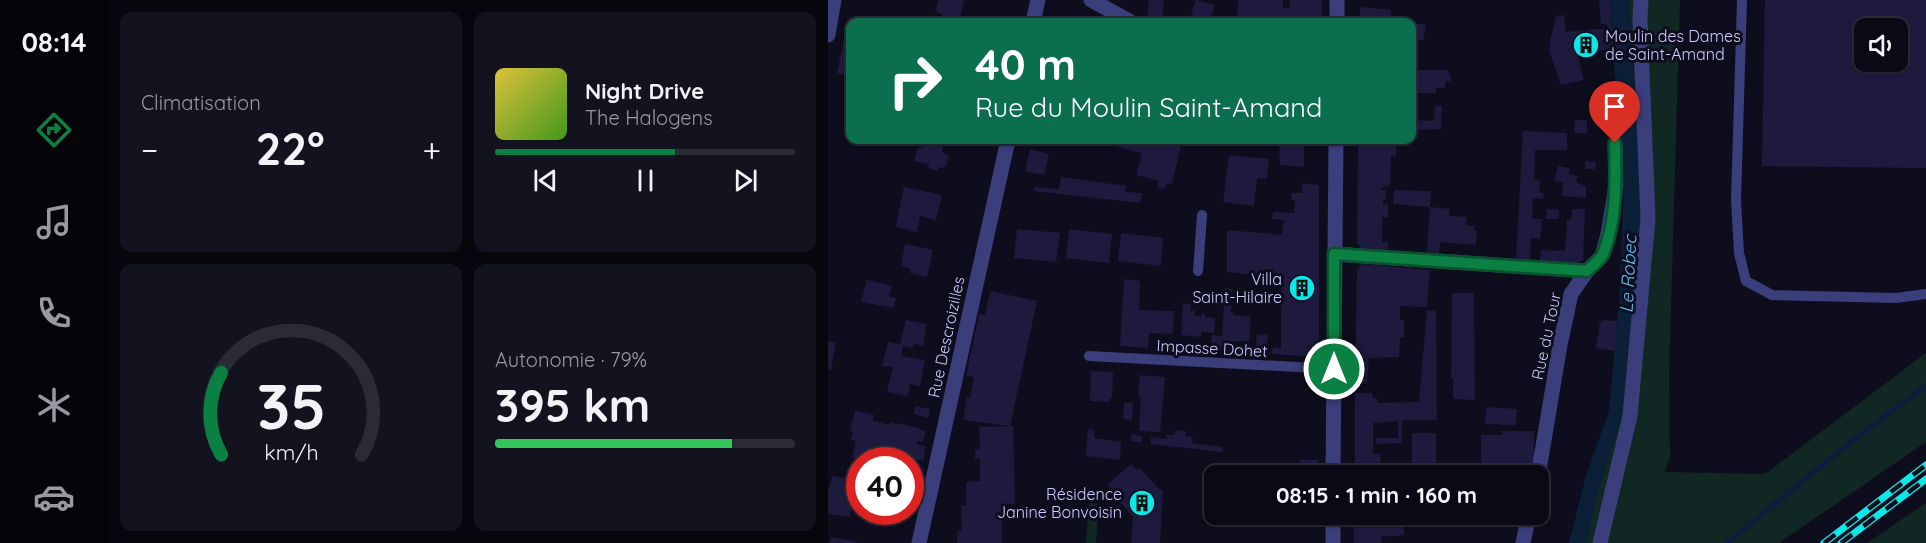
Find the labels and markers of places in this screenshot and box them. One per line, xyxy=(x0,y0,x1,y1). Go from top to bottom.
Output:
place label: Moulin des Dames de Saint-Amand xyxy=(1605,26,1741,64)
building icon: Moulin des Dames de Saint-Amand xyxy=(1571,30,1601,60)
pin xyxy=(1589,81,1640,143)
place label: Villa Saint-Hilaire xyxy=(1192,269,1282,307)
building icon: Villa Saint-Hilaire xyxy=(1287,273,1317,303)
place label: Résidence Janine Bonvoisin xyxy=(997,484,1122,522)
building icon: Résidence Janine Bonvoisin xyxy=(1127,488,1157,518)

